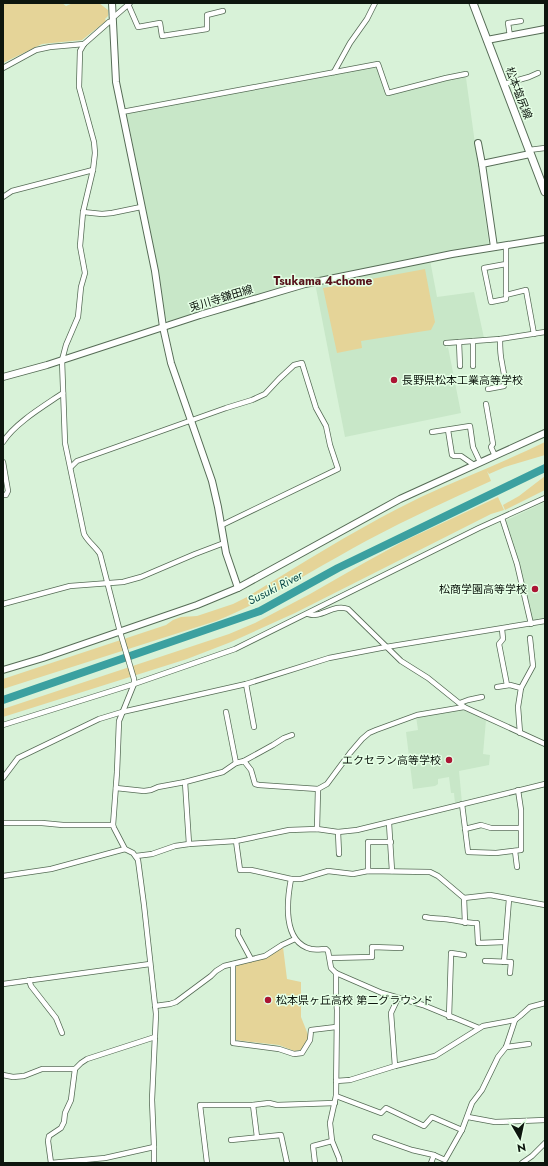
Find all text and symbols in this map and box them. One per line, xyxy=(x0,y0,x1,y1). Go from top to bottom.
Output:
street label: 松本塩尻線 xyxy=(502,64,536,122)
district label: Tsukama 4-chome xyxy=(274,272,373,290)
street label: 兎川寺鎌田線 xyxy=(187,281,255,315)
place label: 長野県松本工業高等学校 xyxy=(402,372,523,388)
marker: 長野県松本工業高等学校 xyxy=(389,375,399,385)
water label: Susuki River xyxy=(244,566,306,610)
place label: 松商学園高等学校 xyxy=(439,581,527,597)
marker: 松商学園高等学校 xyxy=(530,584,540,594)
place label: エクセラン高等学校 xyxy=(342,752,441,768)
marker: エクセラン高等学校 xyxy=(444,755,454,765)
place label: 松本県ヶ丘高校 第二グラウンド xyxy=(276,992,433,1008)
marker: 松本県ヶ丘高校 第二グラウンド xyxy=(263,995,273,1005)
north arrow xyxy=(500,1118,540,1158)
text: N xyxy=(516,1139,527,1156)

